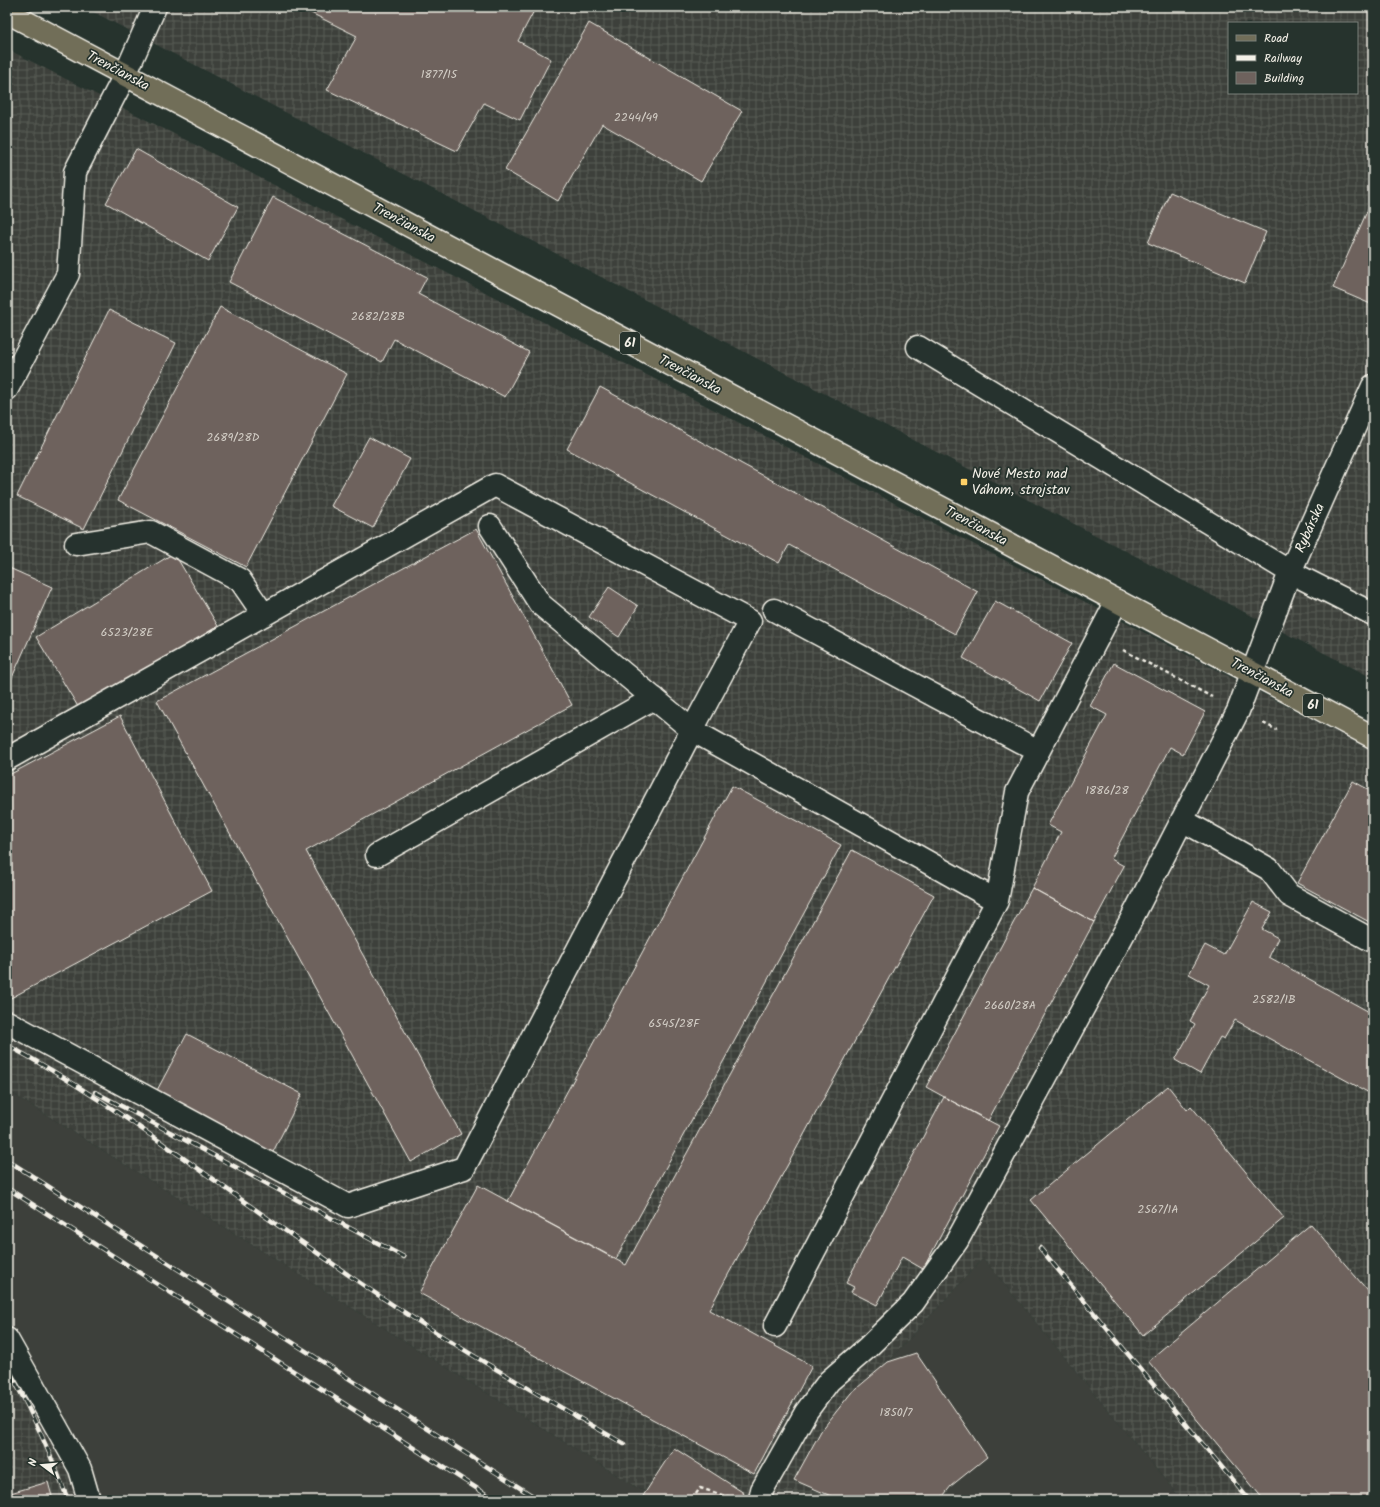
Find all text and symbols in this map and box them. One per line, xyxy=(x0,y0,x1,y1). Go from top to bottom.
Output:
legend xyxy=(1228,22,1358,94)
text: Road xyxy=(1264,29,1289,48)
street label: Trenčianska xyxy=(83,45,153,97)
text: Railway xyxy=(1264,49,1302,68)
house number: 1877/15 xyxy=(421,65,459,84)
text: Building xyxy=(1264,69,1304,88)
house number: 2244/49 xyxy=(614,108,658,127)
street label: Trenčianska xyxy=(369,197,439,249)
house number: 2682/28B xyxy=(351,307,405,326)
road number: 61 xyxy=(620,332,640,354)
street label: Trenčianska xyxy=(655,349,725,401)
house number: 2689/28D xyxy=(207,428,260,447)
place label: Nové Mesto nad Váhom, strojstav xyxy=(972,463,1070,501)
marker: Nové Mesto nad Váhom, strojstav xyxy=(959,477,969,487)
street label: Trenčianska xyxy=(941,500,1011,552)
street label: Rybárska xyxy=(1289,500,1331,556)
house number: 6523/28E xyxy=(101,623,154,642)
street label: Trenčianska xyxy=(1227,652,1297,704)
road number: 61 xyxy=(1303,694,1323,716)
house number: 1886/28 xyxy=(1085,781,1129,800)
house number: 2582/1B xyxy=(1252,990,1296,1009)
house number: 2660/28A xyxy=(984,996,1036,1015)
house number: 6545/28F xyxy=(649,1014,701,1033)
house number: 2567/1A xyxy=(1138,1200,1178,1219)
house number: 1850/7 xyxy=(879,1403,913,1422)
north arrow xyxy=(22,1445,62,1485)
text: N xyxy=(24,1457,43,1468)

